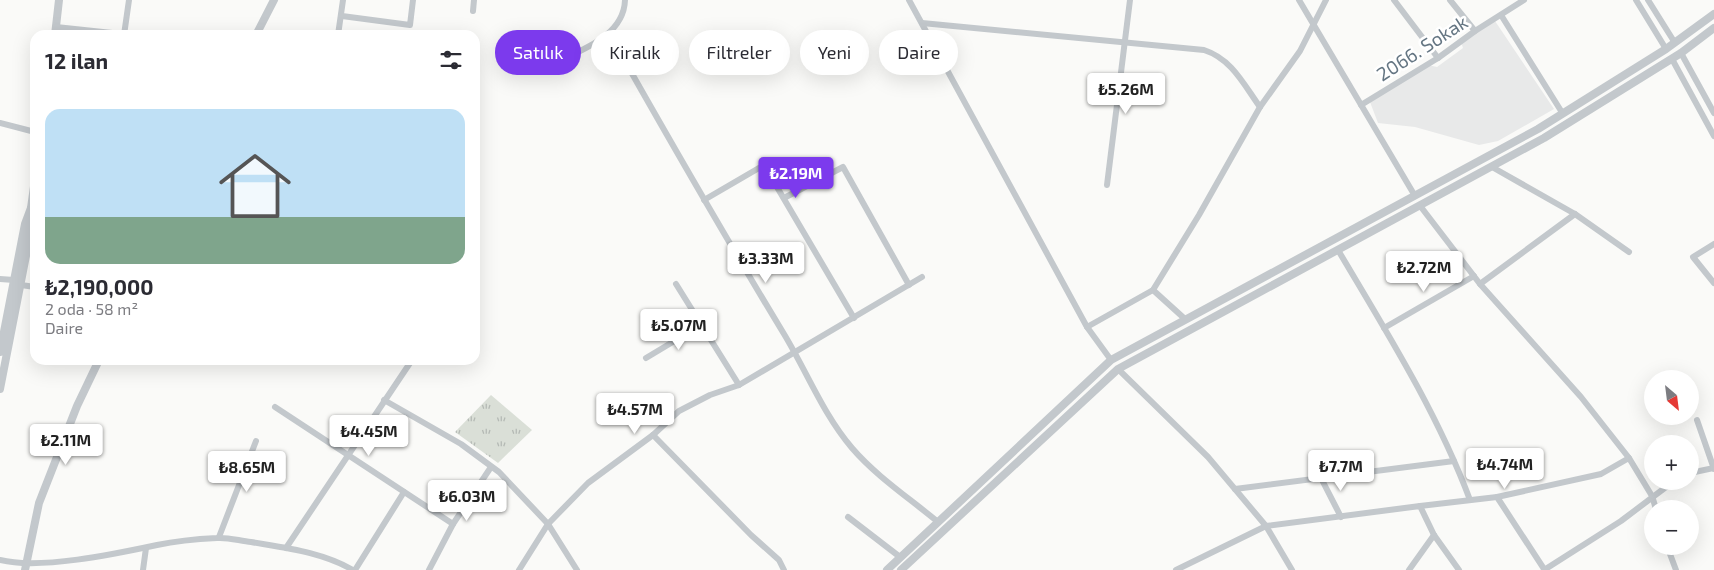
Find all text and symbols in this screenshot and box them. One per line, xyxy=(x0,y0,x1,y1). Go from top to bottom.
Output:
street label: 2066. Sokak xyxy=(1372,10,1472,85)
chip: Satılık xyxy=(495,30,581,75)
chip: Kiralık xyxy=(591,30,679,75)
chip: Filtreler xyxy=(689,30,790,75)
chip: Yeni xyxy=(800,30,869,75)
chip: Daire xyxy=(879,30,958,75)
icon: filters xyxy=(437,46,465,74)
text: 12 ilan xyxy=(45,48,108,73)
pin: ₺5.26M xyxy=(1085,72,1167,115)
text: ₺5.26M xyxy=(1098,79,1154,98)
icon: home xyxy=(210,141,300,231)
pin: ₺2.19M xyxy=(755,156,837,199)
text: ₺2.19M xyxy=(769,163,823,182)
pin: ₺3.33M xyxy=(725,242,807,284)
text: ₺3.33M xyxy=(738,248,794,267)
pin: ₺2.72M xyxy=(1383,250,1465,293)
text: ₺2.72M xyxy=(1397,257,1451,276)
text: ₺2,190,000 xyxy=(45,274,153,299)
text: 2 oda · 58 m² xyxy=(45,299,138,318)
pin: ₺5.07M xyxy=(638,308,720,351)
text: ₺5.07M xyxy=(651,315,707,334)
text: Daire xyxy=(45,318,83,337)
north arrow xyxy=(1644,370,1699,425)
map controls xyxy=(1644,370,1699,555)
pin: ₺4.57M xyxy=(594,392,676,435)
text: ₺4.57M xyxy=(607,399,663,418)
pin: ₺4.45M xyxy=(328,414,410,457)
text: ₺4.45M xyxy=(340,421,398,440)
pin: ₺2.11M xyxy=(25,424,107,466)
text: ₺2.11M xyxy=(41,430,91,449)
button: + xyxy=(1644,435,1699,490)
pin: ₺4.74M xyxy=(1464,448,1546,490)
pin: ₺8.65M xyxy=(206,450,288,493)
pin: ₺7.7M xyxy=(1306,450,1376,492)
text: ₺4.74M xyxy=(1477,454,1533,473)
text: ₺7.7M xyxy=(1319,456,1363,475)
text: ₺8.65M xyxy=(219,457,275,476)
pin: ₺6.03M xyxy=(426,480,508,522)
text: ₺6.03M xyxy=(439,486,495,505)
button: − xyxy=(1644,500,1699,555)

